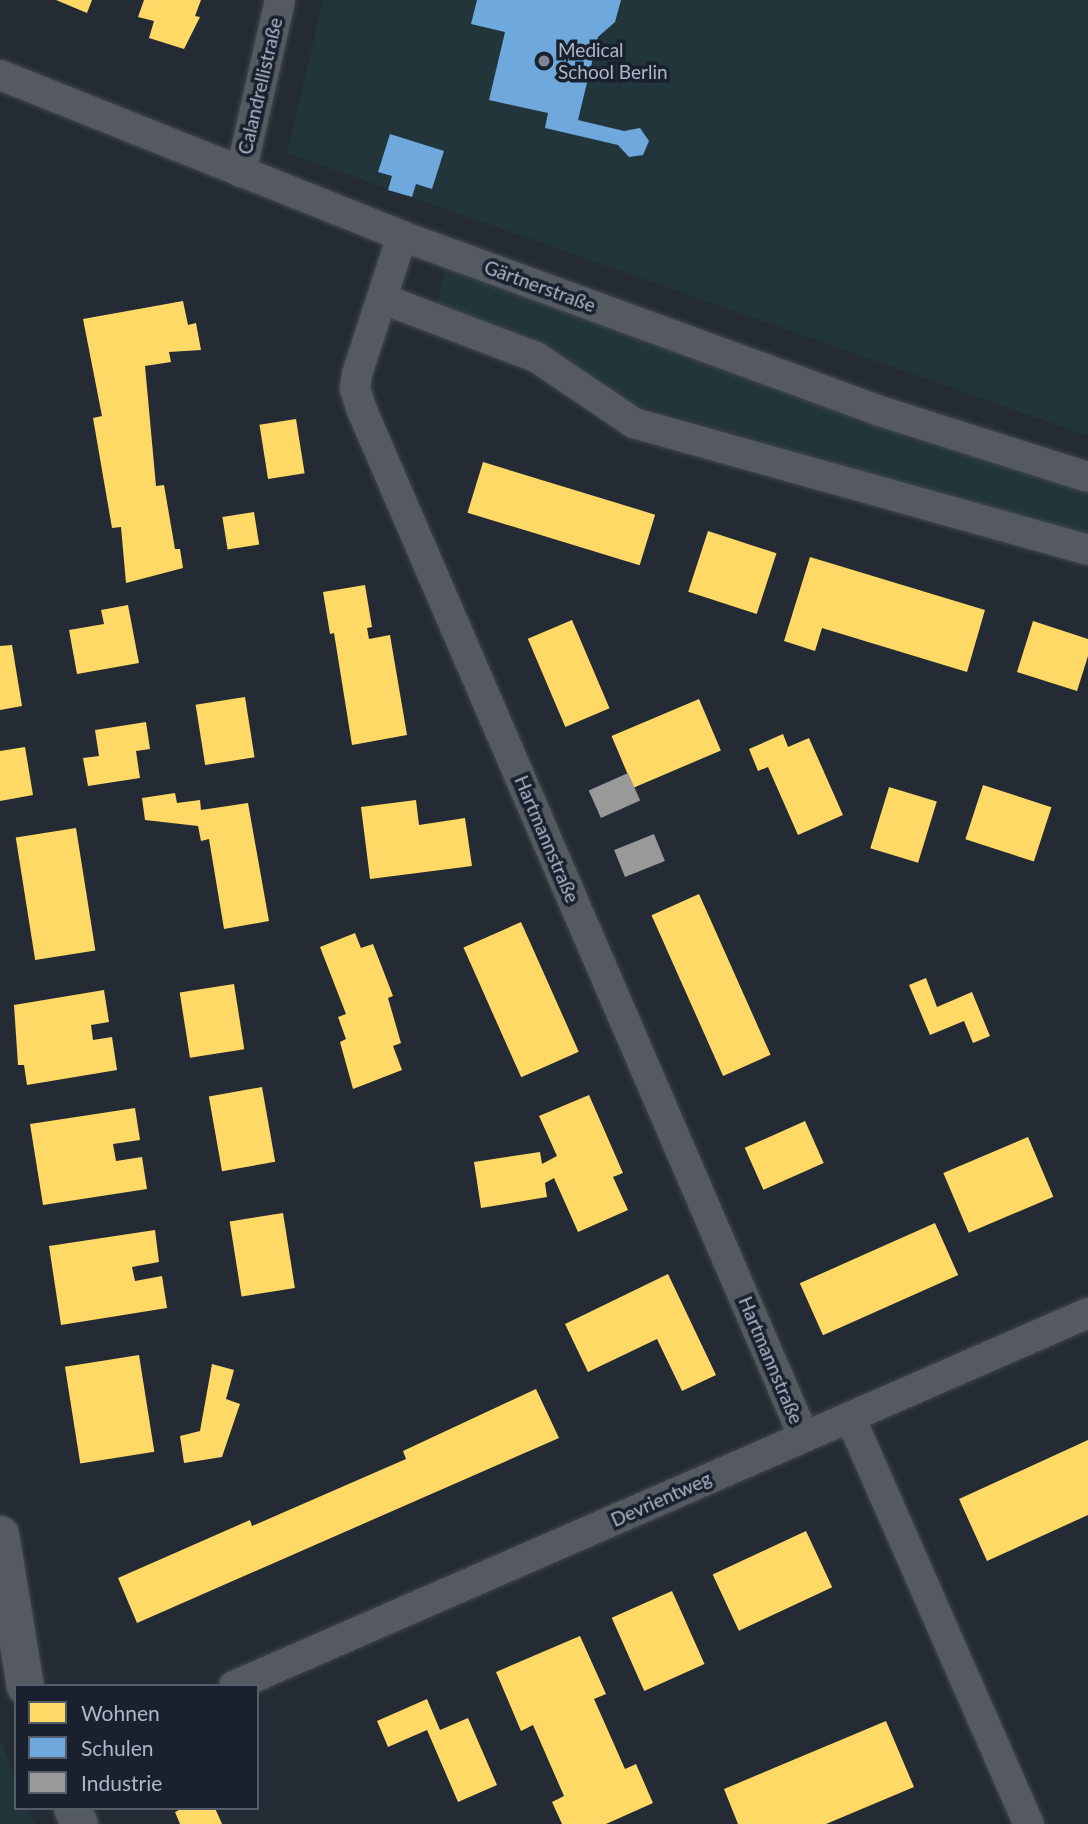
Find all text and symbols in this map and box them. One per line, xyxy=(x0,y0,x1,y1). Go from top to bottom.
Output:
street label: Calandrellistraße xyxy=(233,15,287,157)
place label: Medical School Berlin xyxy=(558,39,668,83)
marker: Medical School Berlin xyxy=(536,53,552,69)
street label: Gärtnerstraße xyxy=(481,255,599,317)
street label: Hartmannstraße xyxy=(510,772,584,906)
street label: Hartmannstraße xyxy=(734,1293,808,1427)
street label: Devrientweg xyxy=(607,1467,715,1531)
legend xyxy=(14,1684,259,1810)
text: Wohnen xyxy=(81,1700,160,1725)
text: Schulen xyxy=(81,1735,154,1760)
text: Industrie xyxy=(81,1770,162,1795)

